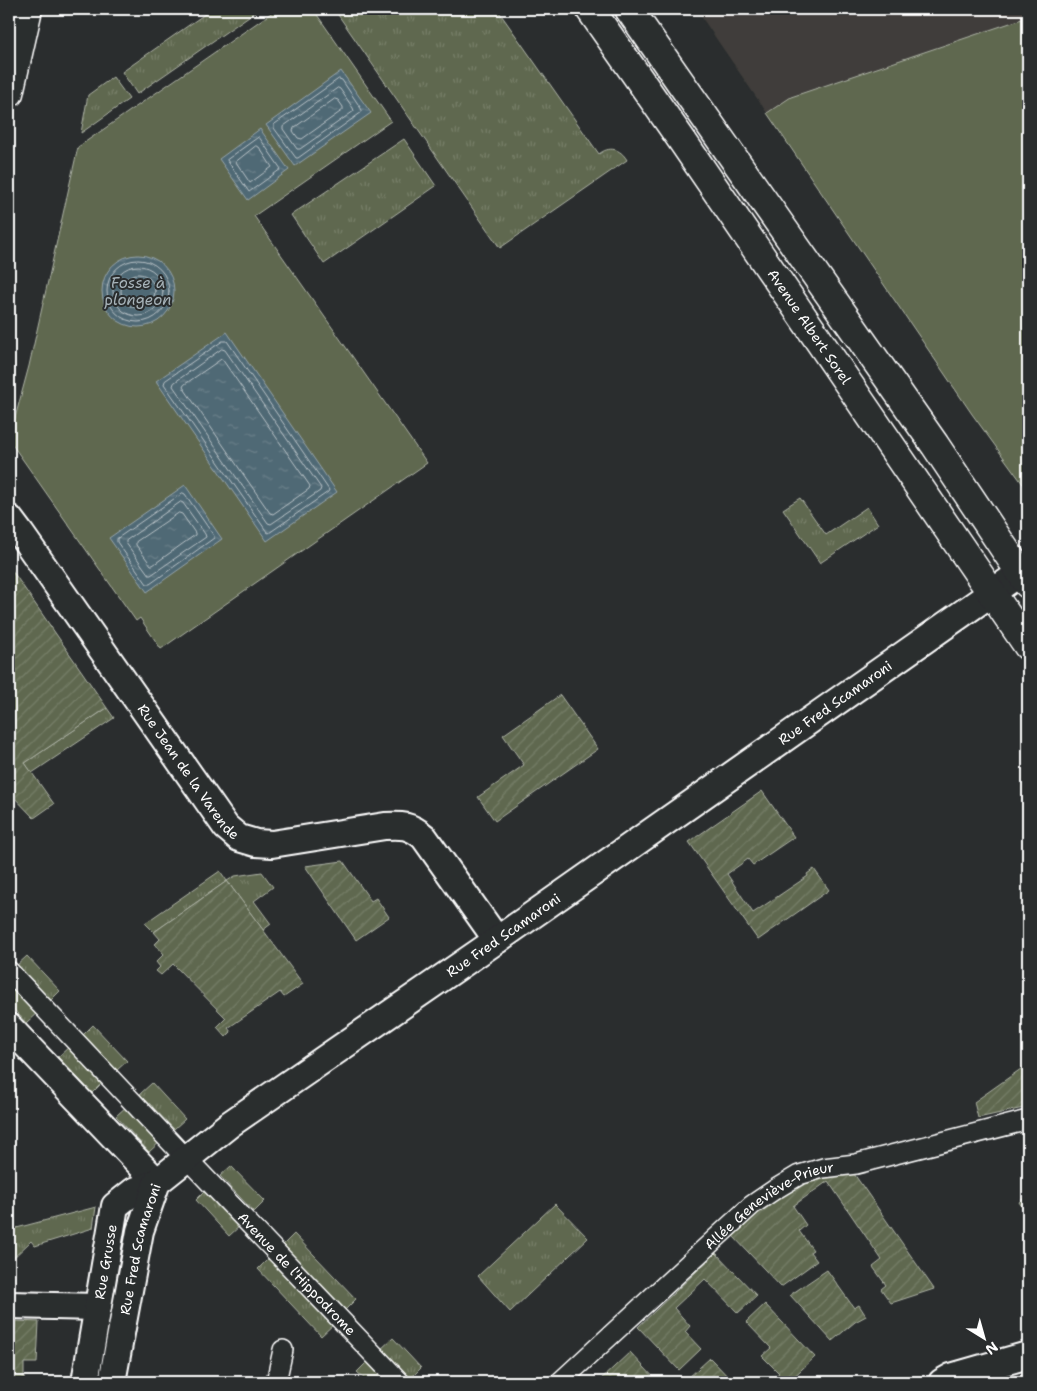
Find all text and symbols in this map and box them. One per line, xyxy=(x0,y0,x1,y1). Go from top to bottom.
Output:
street label: Avenue Albert Sorel xyxy=(764,266,856,388)
water label: Fosse à plongeon xyxy=(103,273,172,310)
street label: Rue Fred Scamaroni xyxy=(775,657,896,749)
street label: Rue Jean de la Varende xyxy=(134,701,243,844)
street label: Rue Fred Scamaroni xyxy=(443,889,564,981)
street label: Allée Geneviève-Prieur xyxy=(700,1158,835,1253)
street label: Rue Fred Scamaroni xyxy=(116,1181,165,1316)
street label: Avenue de l'Hippodrome xyxy=(234,1208,360,1339)
street label: Rue Grusse xyxy=(90,1223,121,1301)
north arrow xyxy=(960,1314,1010,1364)
text: N xyxy=(982,1338,1002,1359)

